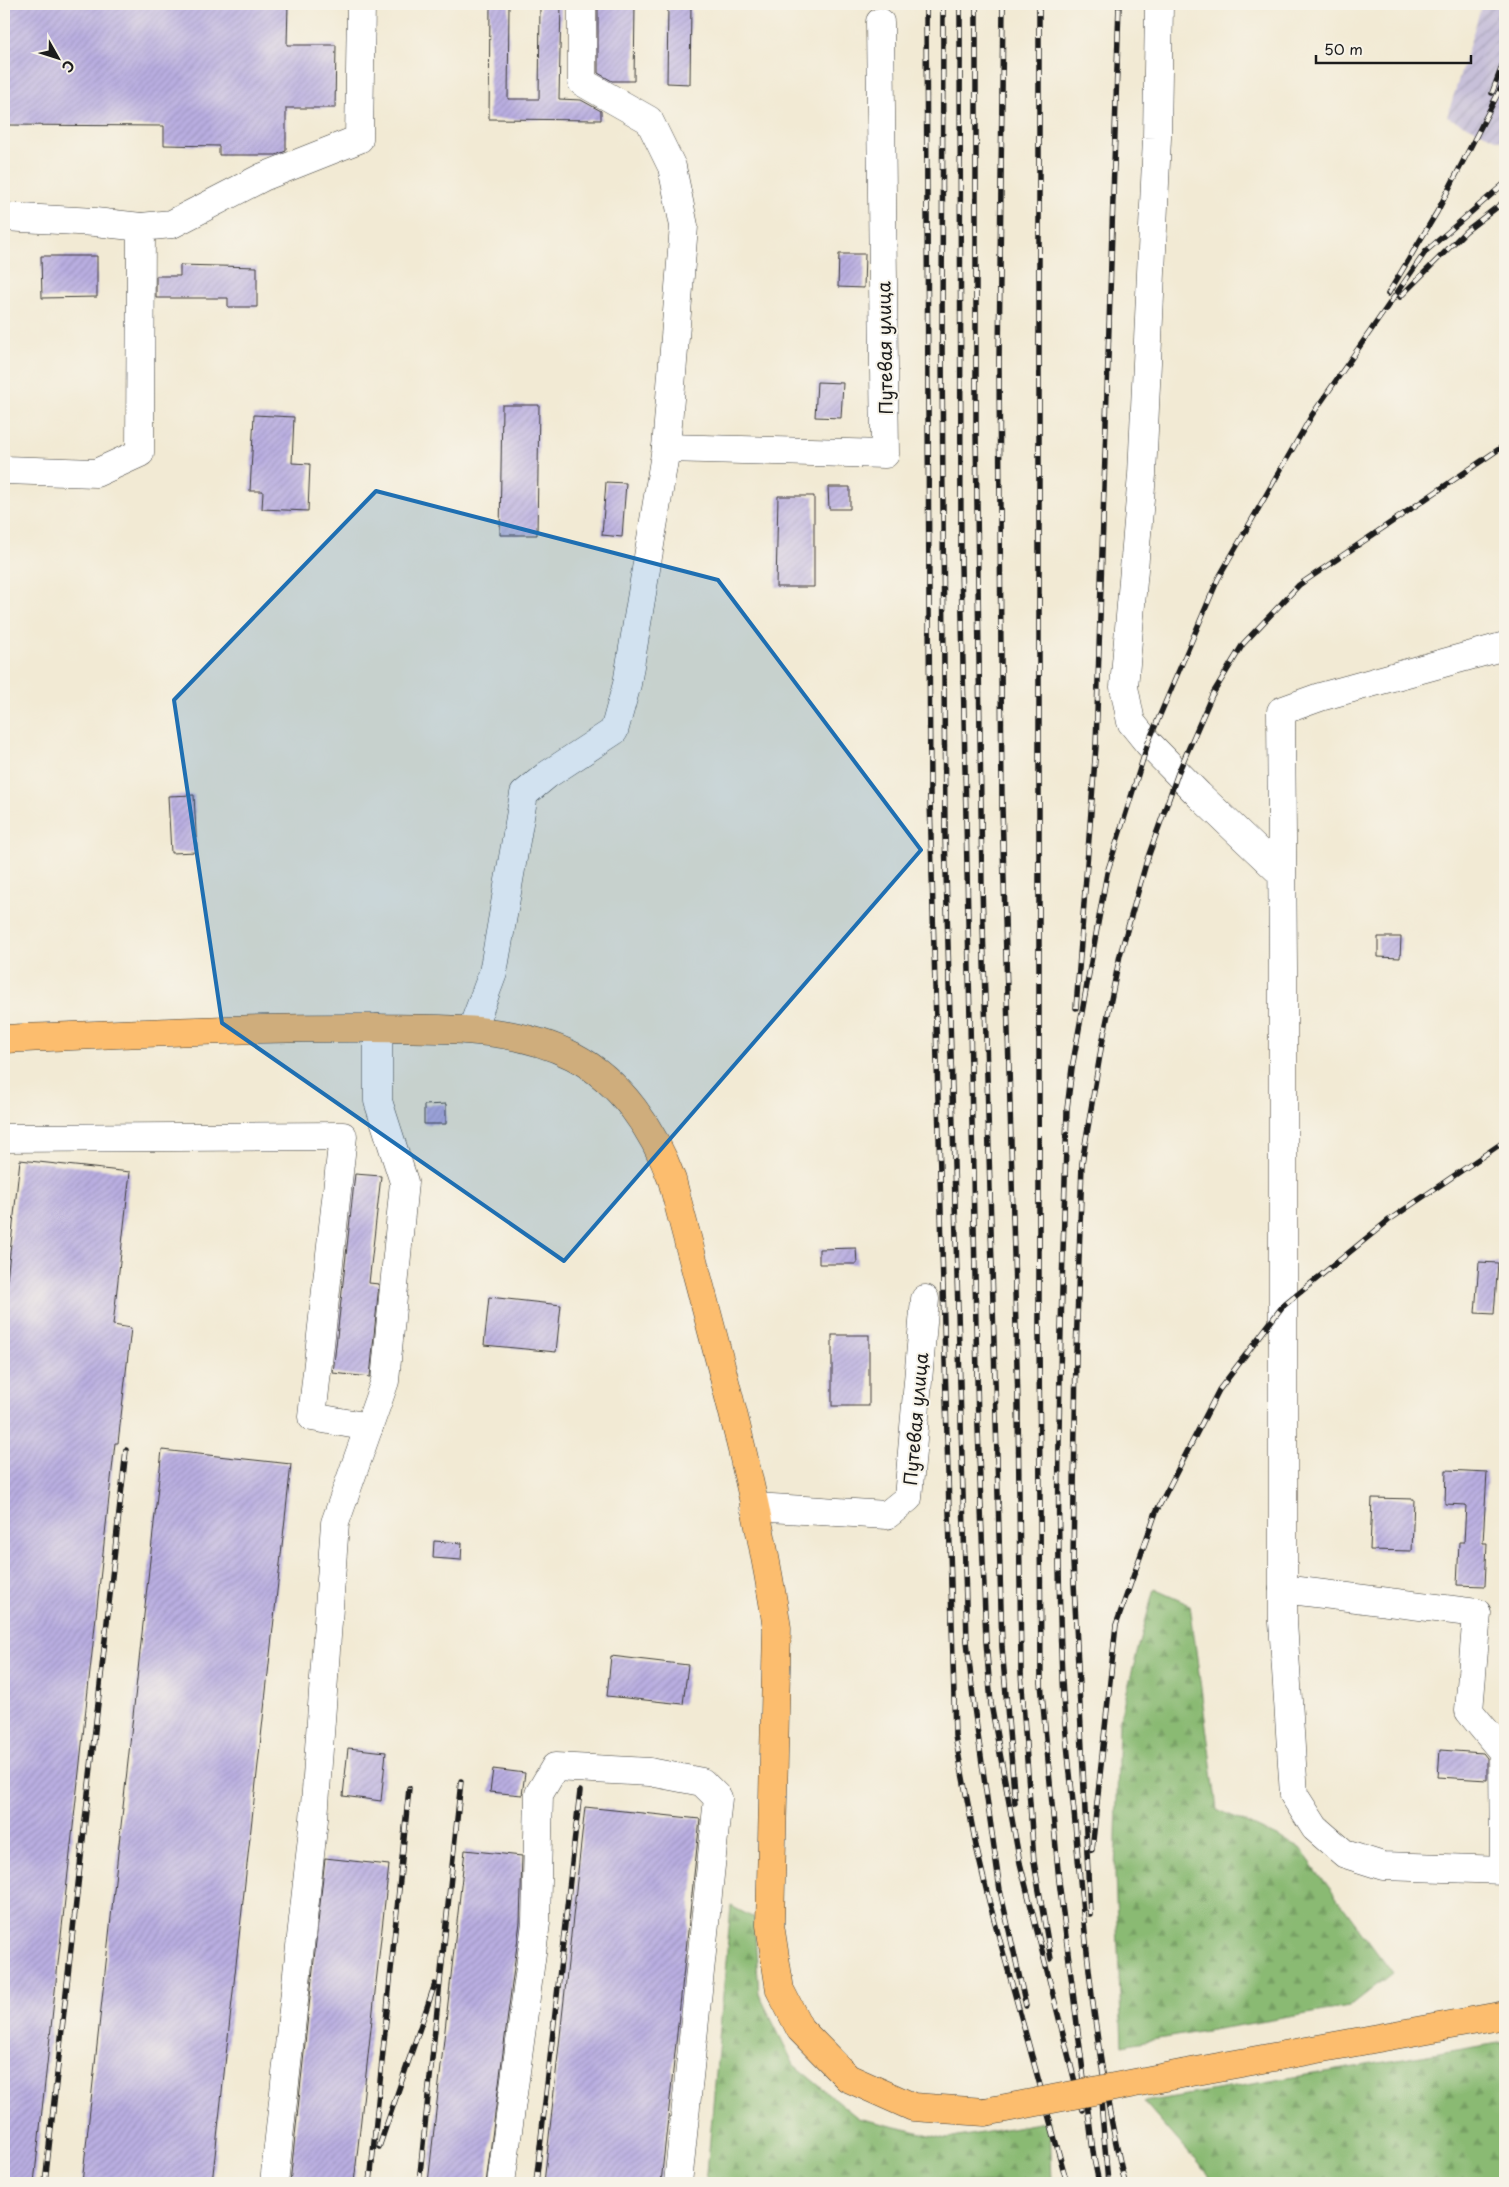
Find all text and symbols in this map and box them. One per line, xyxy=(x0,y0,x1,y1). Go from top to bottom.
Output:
north arrow xyxy=(32,32,82,82)
scale bar xyxy=(1316,32,1472,64)
text: 50 m xyxy=(1324,37,1363,60)
text: С xyxy=(57,56,80,77)
street label: Путевая улица xyxy=(869,280,899,415)
street label: Путевая улица xyxy=(896,1351,934,1487)

